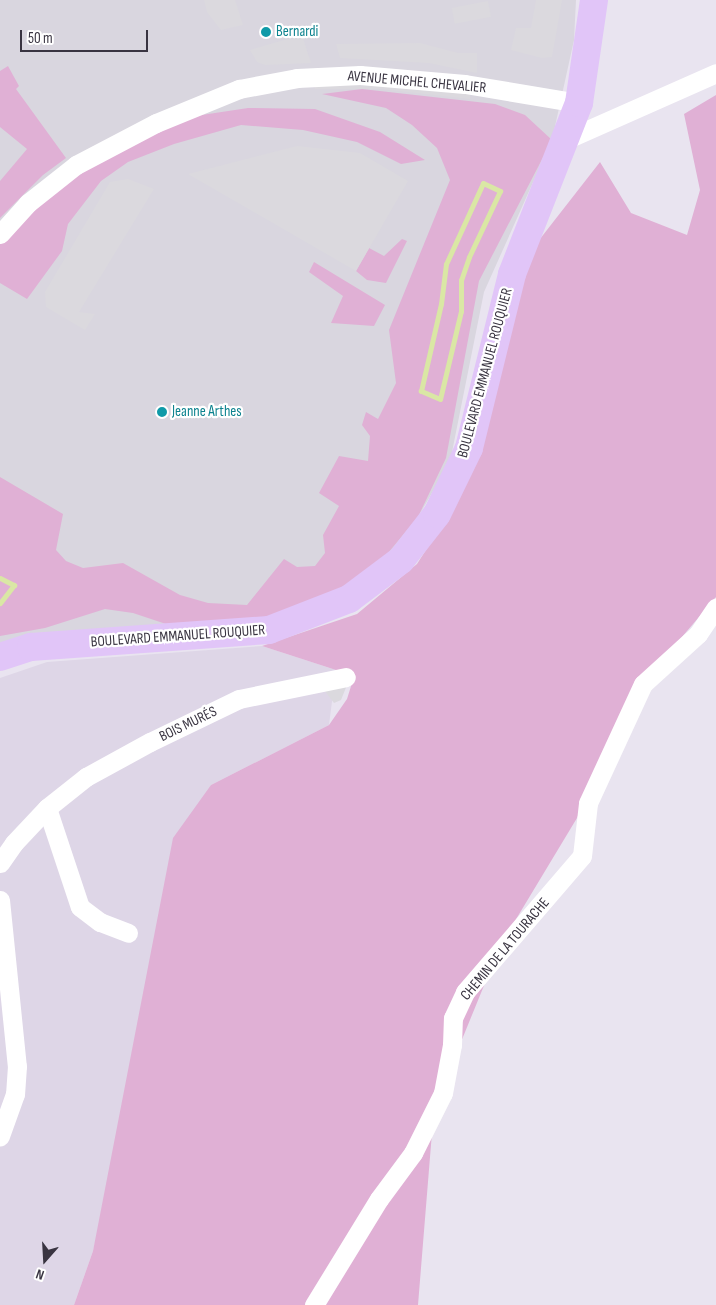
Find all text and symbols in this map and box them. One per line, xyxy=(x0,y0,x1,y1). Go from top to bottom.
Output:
scale bar xyxy=(22,20,150,52)
place label: Bernardi xyxy=(276,23,318,41)
marker: Bernardi xyxy=(260,26,272,38)
text: 50 m xyxy=(28,29,53,48)
street label: AVENUE MICHEL CHEVALIER xyxy=(347,67,487,97)
street label: BOULEVARD EMMANUEL ROUQUIER xyxy=(454,286,516,460)
place label: Jeanne Arthes xyxy=(172,403,242,421)
marker: Jeanne Arthes xyxy=(156,406,168,418)
street label: BOULEVARD EMMANUEL ROUQUIER xyxy=(90,621,266,651)
street label: BOIS MURÉS xyxy=(156,702,220,746)
street label: CHEMIN DE LA TOURACHE xyxy=(457,894,553,1004)
north arrow xyxy=(20,1235,70,1285)
text: N xyxy=(34,1265,46,1284)

